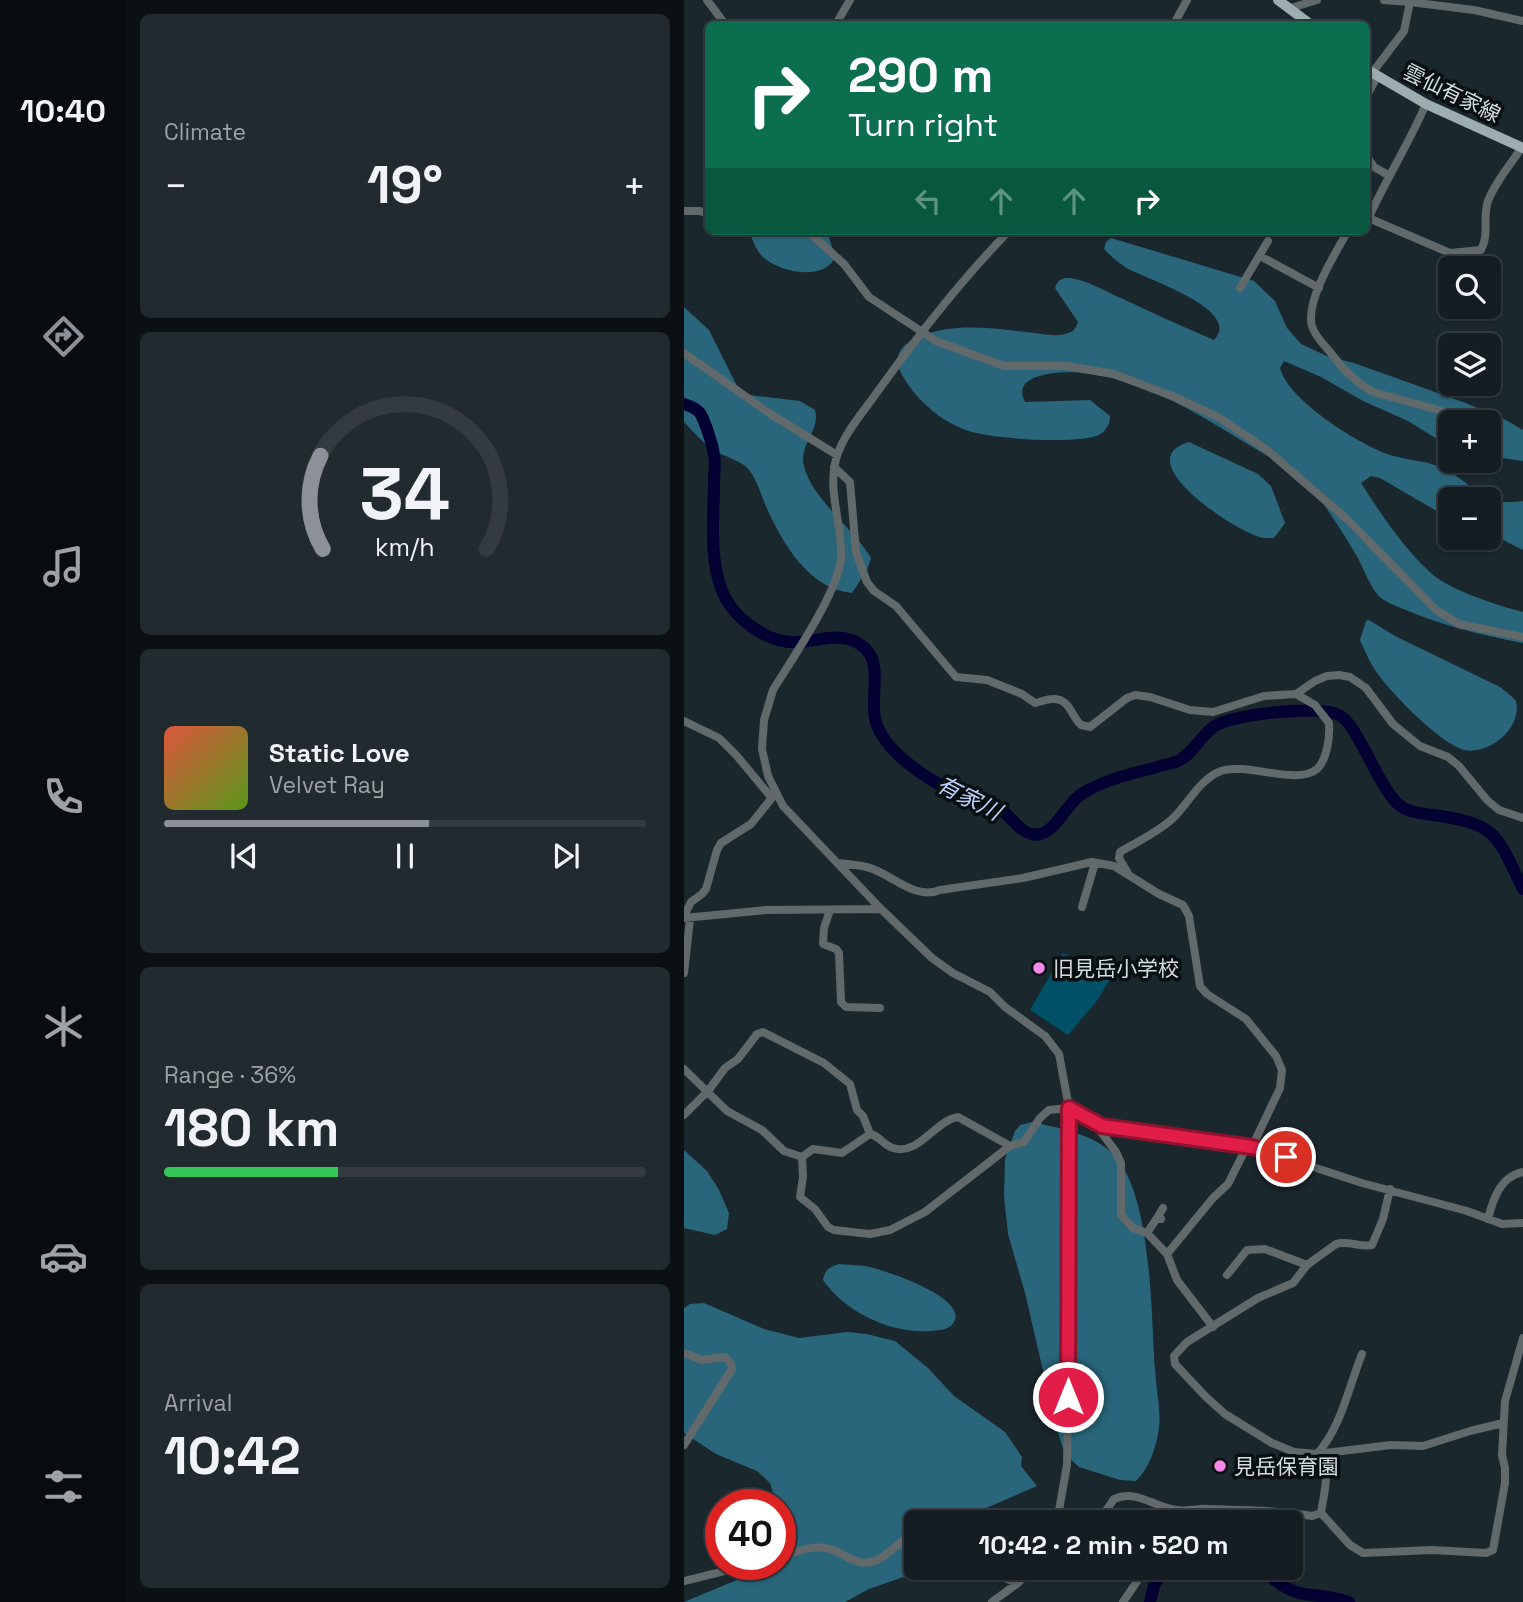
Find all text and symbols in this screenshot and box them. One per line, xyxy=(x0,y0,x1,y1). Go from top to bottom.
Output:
text: 290 m xyxy=(848,44,993,106)
icon: right xyxy=(733,49,824,140)
street label: 雲仙有家線 xyxy=(1399,58,1505,128)
text: 10:40 xyxy=(20,91,106,131)
text: Turn right xyxy=(848,105,998,145)
text: Climate xyxy=(164,117,246,147)
text: 19° xyxy=(367,152,443,218)
text: − xyxy=(164,162,188,210)
text: + xyxy=(622,162,646,210)
icon: left xyxy=(909,182,947,220)
icon: ahead xyxy=(982,182,1020,220)
icon: ahead xyxy=(1055,182,1093,220)
icon: right xyxy=(1128,182,1166,220)
map controls xyxy=(1438,256,1501,550)
button: search xyxy=(1438,256,1501,319)
icon: directions xyxy=(39,312,88,361)
button: layers xyxy=(1438,333,1501,396)
button: + xyxy=(1438,410,1501,473)
text: 34 xyxy=(360,448,450,541)
button: − xyxy=(1438,487,1501,550)
text: km/h xyxy=(375,531,435,563)
icon: music xyxy=(39,542,88,591)
text: Static Love xyxy=(269,736,410,770)
water label: 有家川 xyxy=(931,769,1009,828)
text: Velvet Ray xyxy=(269,770,385,800)
icon: phone xyxy=(39,772,88,821)
icon: previous xyxy=(225,837,263,875)
icon: pause xyxy=(386,837,424,875)
icon: next xyxy=(547,837,585,875)
place label: 旧見岳小学校 xyxy=(1053,955,1179,982)
marker: 旧見岳小学校 xyxy=(1031,960,1047,976)
icon: climate xyxy=(39,1002,88,1051)
text: Range · 36% xyxy=(164,1060,296,1090)
text: 180 km xyxy=(164,1095,339,1161)
pin xyxy=(1256,1127,1316,1187)
icon: arrive xyxy=(1267,1138,1305,1176)
icon: car xyxy=(39,1232,88,1281)
position arrow xyxy=(1031,1360,1105,1434)
text: Arrival xyxy=(164,1388,232,1418)
text: 10:42 xyxy=(164,1423,301,1489)
place label: 見岳保育園 xyxy=(1234,1453,1339,1480)
marker: 見岳保育園 xyxy=(1212,1458,1228,1474)
icon: filters xyxy=(39,1462,88,1511)
speed limit sign: 40 xyxy=(705,1489,796,1580)
text: 10:42 · 2 min · 520 m xyxy=(979,1528,1228,1562)

